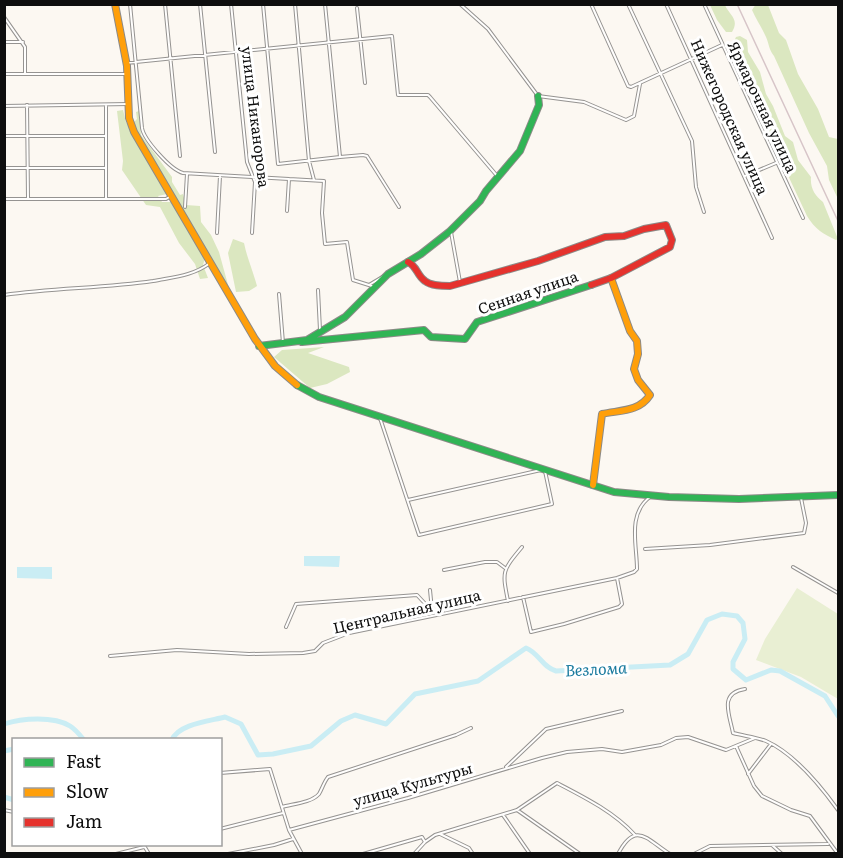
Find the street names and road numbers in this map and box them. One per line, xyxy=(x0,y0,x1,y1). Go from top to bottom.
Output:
street label: Нижегородская улица xyxy=(686,35,776,199)
street label: Ярмарочная улица xyxy=(723,37,804,177)
street label: улица Никанорова xyxy=(236,45,277,190)
street label: Сенная улица xyxy=(474,263,582,319)
street label: Центральная улица xyxy=(331,582,484,639)
street label: улица Культуры xyxy=(350,756,475,812)

